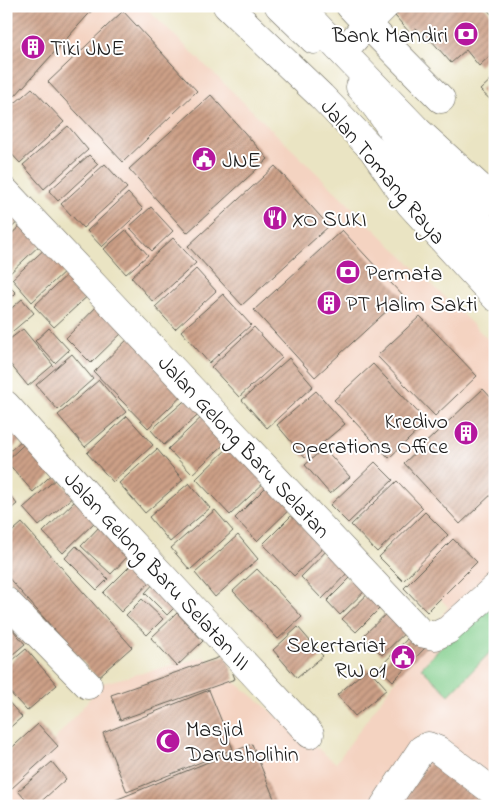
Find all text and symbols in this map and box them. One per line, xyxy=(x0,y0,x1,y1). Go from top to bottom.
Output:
place label: Bank Mandiri xyxy=(331,21,448,53)
bank icon: Bank Mandiri xyxy=(453,21,479,47)
building icon: Tiki JNE xyxy=(20,34,46,60)
place label: Tiki JNE xyxy=(50,34,125,66)
street label: Jalan Tomang Raya xyxy=(310,93,452,253)
public building icon: JNE xyxy=(191,146,217,172)
place label: JNE xyxy=(222,146,261,178)
restaurant icon: XO SUKI xyxy=(262,205,288,231)
place label: XO SUKI xyxy=(292,205,367,237)
bank icon: Permata xyxy=(335,259,361,285)
place label: Permata xyxy=(366,259,442,291)
building icon: PT Halim Sakti xyxy=(316,290,342,316)
place label: PT Halim Sakti xyxy=(346,290,477,322)
street label: Jalan Gelong Baru Selatan xyxy=(148,349,337,548)
place label: Kredivo Operations Office xyxy=(292,407,448,464)
building icon: Kredivo Operations Office xyxy=(453,420,479,446)
street label: Jalan Gelong Baru Selatan III xyxy=(54,465,257,679)
place label: Sekertariat RW 01 xyxy=(286,631,387,688)
public building icon: Sekertariat RW 01 xyxy=(390,644,416,670)
place label: Masjid Darusholihin xyxy=(185,715,299,772)
mosque icon: Masjid Darusholihin xyxy=(155,728,181,754)

